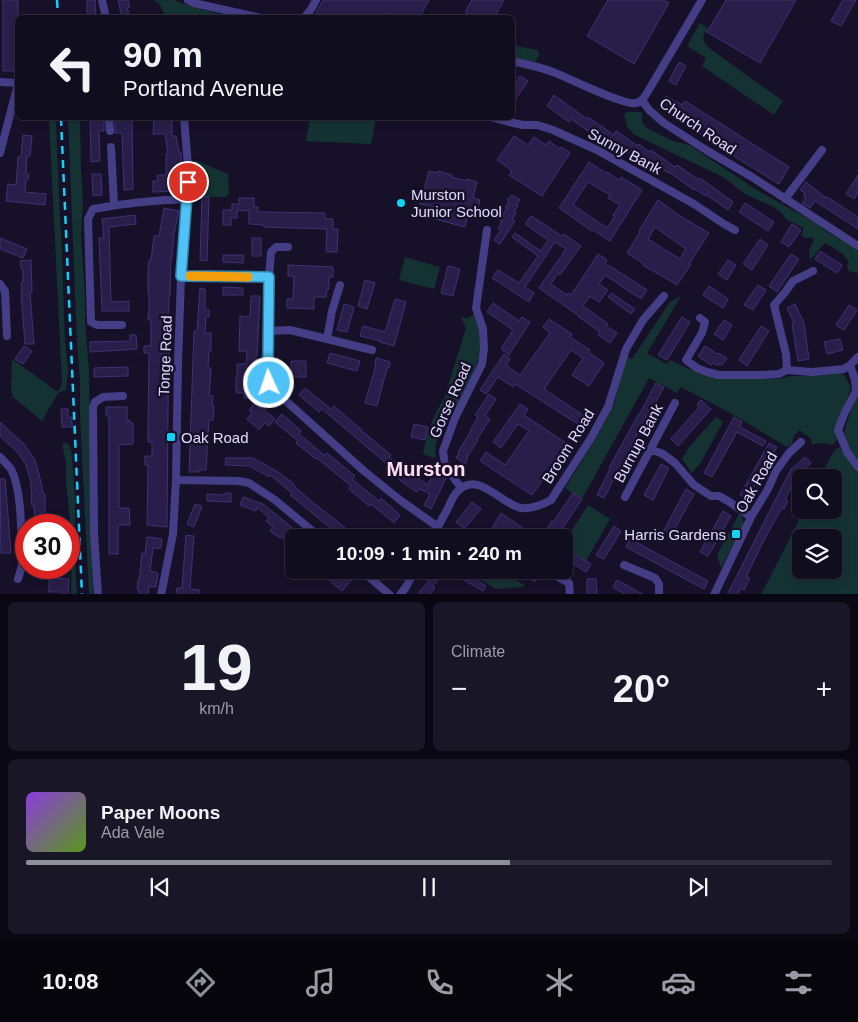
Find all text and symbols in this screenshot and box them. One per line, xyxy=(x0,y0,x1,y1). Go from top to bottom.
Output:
icon: left xyxy=(40,35,105,100)
text: 90 m xyxy=(123,35,203,74)
text: Portland Avenue xyxy=(123,76,284,101)
street label: Church Road xyxy=(657,94,739,158)
street label: Sunny Bank xyxy=(585,125,665,178)
pin xyxy=(167,161,209,203)
icon: arrive xyxy=(174,168,202,196)
place label: Murston Junior School xyxy=(411,186,502,220)
marker: Murston Junior School xyxy=(395,197,407,209)
street label: Tonge Road xyxy=(155,315,175,397)
position arrow xyxy=(242,356,294,408)
street label: Gorse Road xyxy=(426,360,474,440)
street label: Burnup Bank xyxy=(610,400,666,485)
street label: Broom Road xyxy=(538,406,598,486)
place label: Oak Road xyxy=(181,429,249,446)
marker: Oak Road xyxy=(165,431,177,443)
street label: Oak Road xyxy=(732,449,780,515)
district label: Murston xyxy=(387,458,465,480)
map controls xyxy=(792,469,842,579)
button: search xyxy=(792,469,842,519)
speed limit sign: 30 xyxy=(15,514,80,579)
place label: Harris Gardens xyxy=(624,526,726,543)
marker: Harris Gardens xyxy=(730,528,742,540)
button: layers xyxy=(792,529,842,579)
text: 10:09 · 1 min · 240 m xyxy=(336,543,522,564)
text: 19 xyxy=(180,631,253,704)
text: Climate xyxy=(451,643,505,660)
text: 20° xyxy=(613,668,670,710)
text: − xyxy=(451,673,467,704)
text: + xyxy=(816,673,832,704)
text: km/h xyxy=(199,700,234,717)
text: Paper Moons xyxy=(101,802,220,823)
text: Ada Vale xyxy=(101,824,165,841)
icon: previous xyxy=(146,873,174,901)
icon: pause xyxy=(415,873,443,901)
icon: next xyxy=(684,873,712,901)
icon: directions xyxy=(183,965,218,1000)
icon: music xyxy=(303,965,338,1000)
icon: phone xyxy=(422,965,457,1000)
icon: climate xyxy=(542,965,577,1000)
icon: car xyxy=(661,965,696,1000)
icon: filters xyxy=(781,965,816,1000)
text: 10:08 xyxy=(42,969,99,994)

